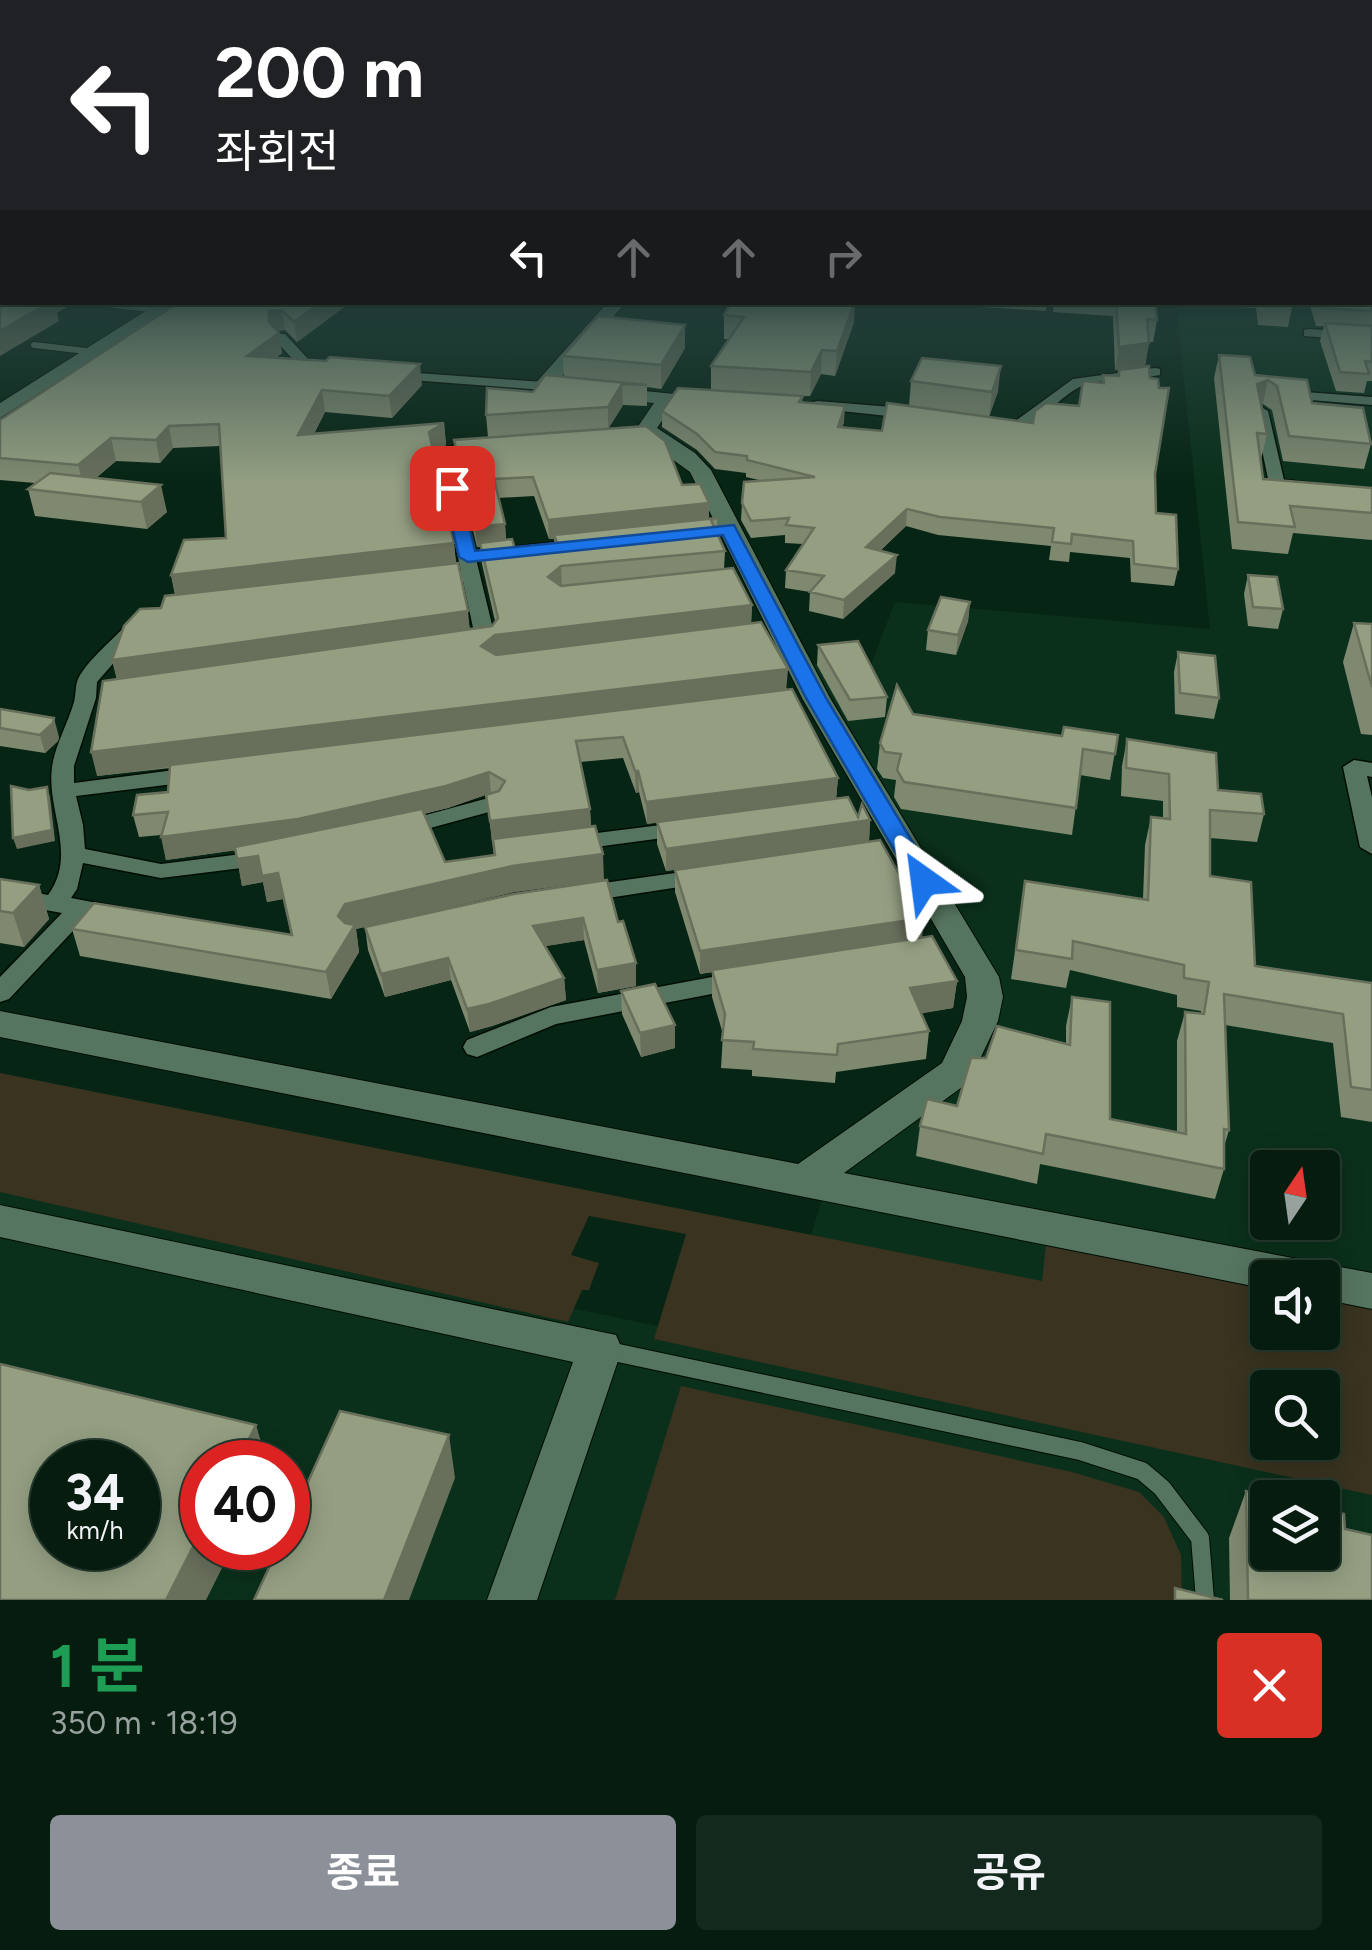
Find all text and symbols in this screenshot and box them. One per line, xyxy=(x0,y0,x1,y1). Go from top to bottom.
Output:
text: 200 m xyxy=(215,30,424,115)
icon: left xyxy=(50,40,180,170)
text: 좌회전 xyxy=(215,124,339,178)
icon: left xyxy=(501,230,556,285)
icon: ahead xyxy=(606,230,661,285)
icon: ahead xyxy=(711,230,766,285)
icon: right xyxy=(816,230,871,285)
pin xyxy=(410,446,495,531)
icon: arrive xyxy=(425,461,480,516)
position arrow xyxy=(872,829,976,933)
north arrow xyxy=(1250,1150,1340,1240)
map controls xyxy=(1250,1150,1340,1570)
button: sound xyxy=(1250,1260,1340,1350)
button: search xyxy=(1250,1370,1340,1460)
speed limit sign: 40 xyxy=(180,1440,310,1570)
text: 34 xyxy=(65,1462,125,1523)
button: layers xyxy=(1250,1480,1340,1570)
text: km/h xyxy=(66,1515,124,1545)
text: 1 분 xyxy=(50,1630,145,1702)
button: close xyxy=(1217,1633,1322,1738)
text: 350 m · 18:19 xyxy=(50,1704,238,1742)
button: 종료 xyxy=(50,1815,676,1930)
button: 공유 xyxy=(696,1815,1322,1930)

